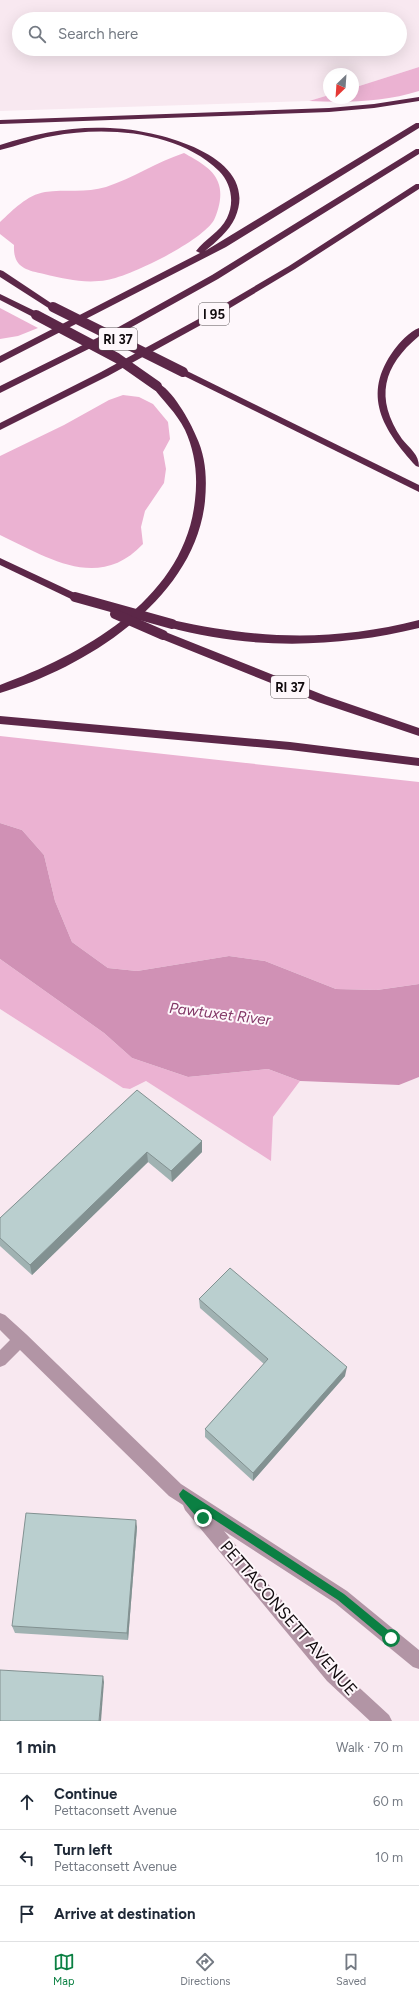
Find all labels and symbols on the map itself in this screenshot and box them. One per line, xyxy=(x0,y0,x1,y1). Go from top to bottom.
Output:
north arrow xyxy=(323,68,359,104)
road number: I 95 xyxy=(199,303,229,325)
road number: RI 37 xyxy=(99,328,137,350)
road number: RI 37 xyxy=(271,676,309,698)
water label: Pawtuxet River xyxy=(168,999,273,1029)
route end xyxy=(194,1509,212,1527)
street label: PETTACONSETT AVENUE xyxy=(216,1536,362,1700)
route start xyxy=(382,1629,400,1647)

